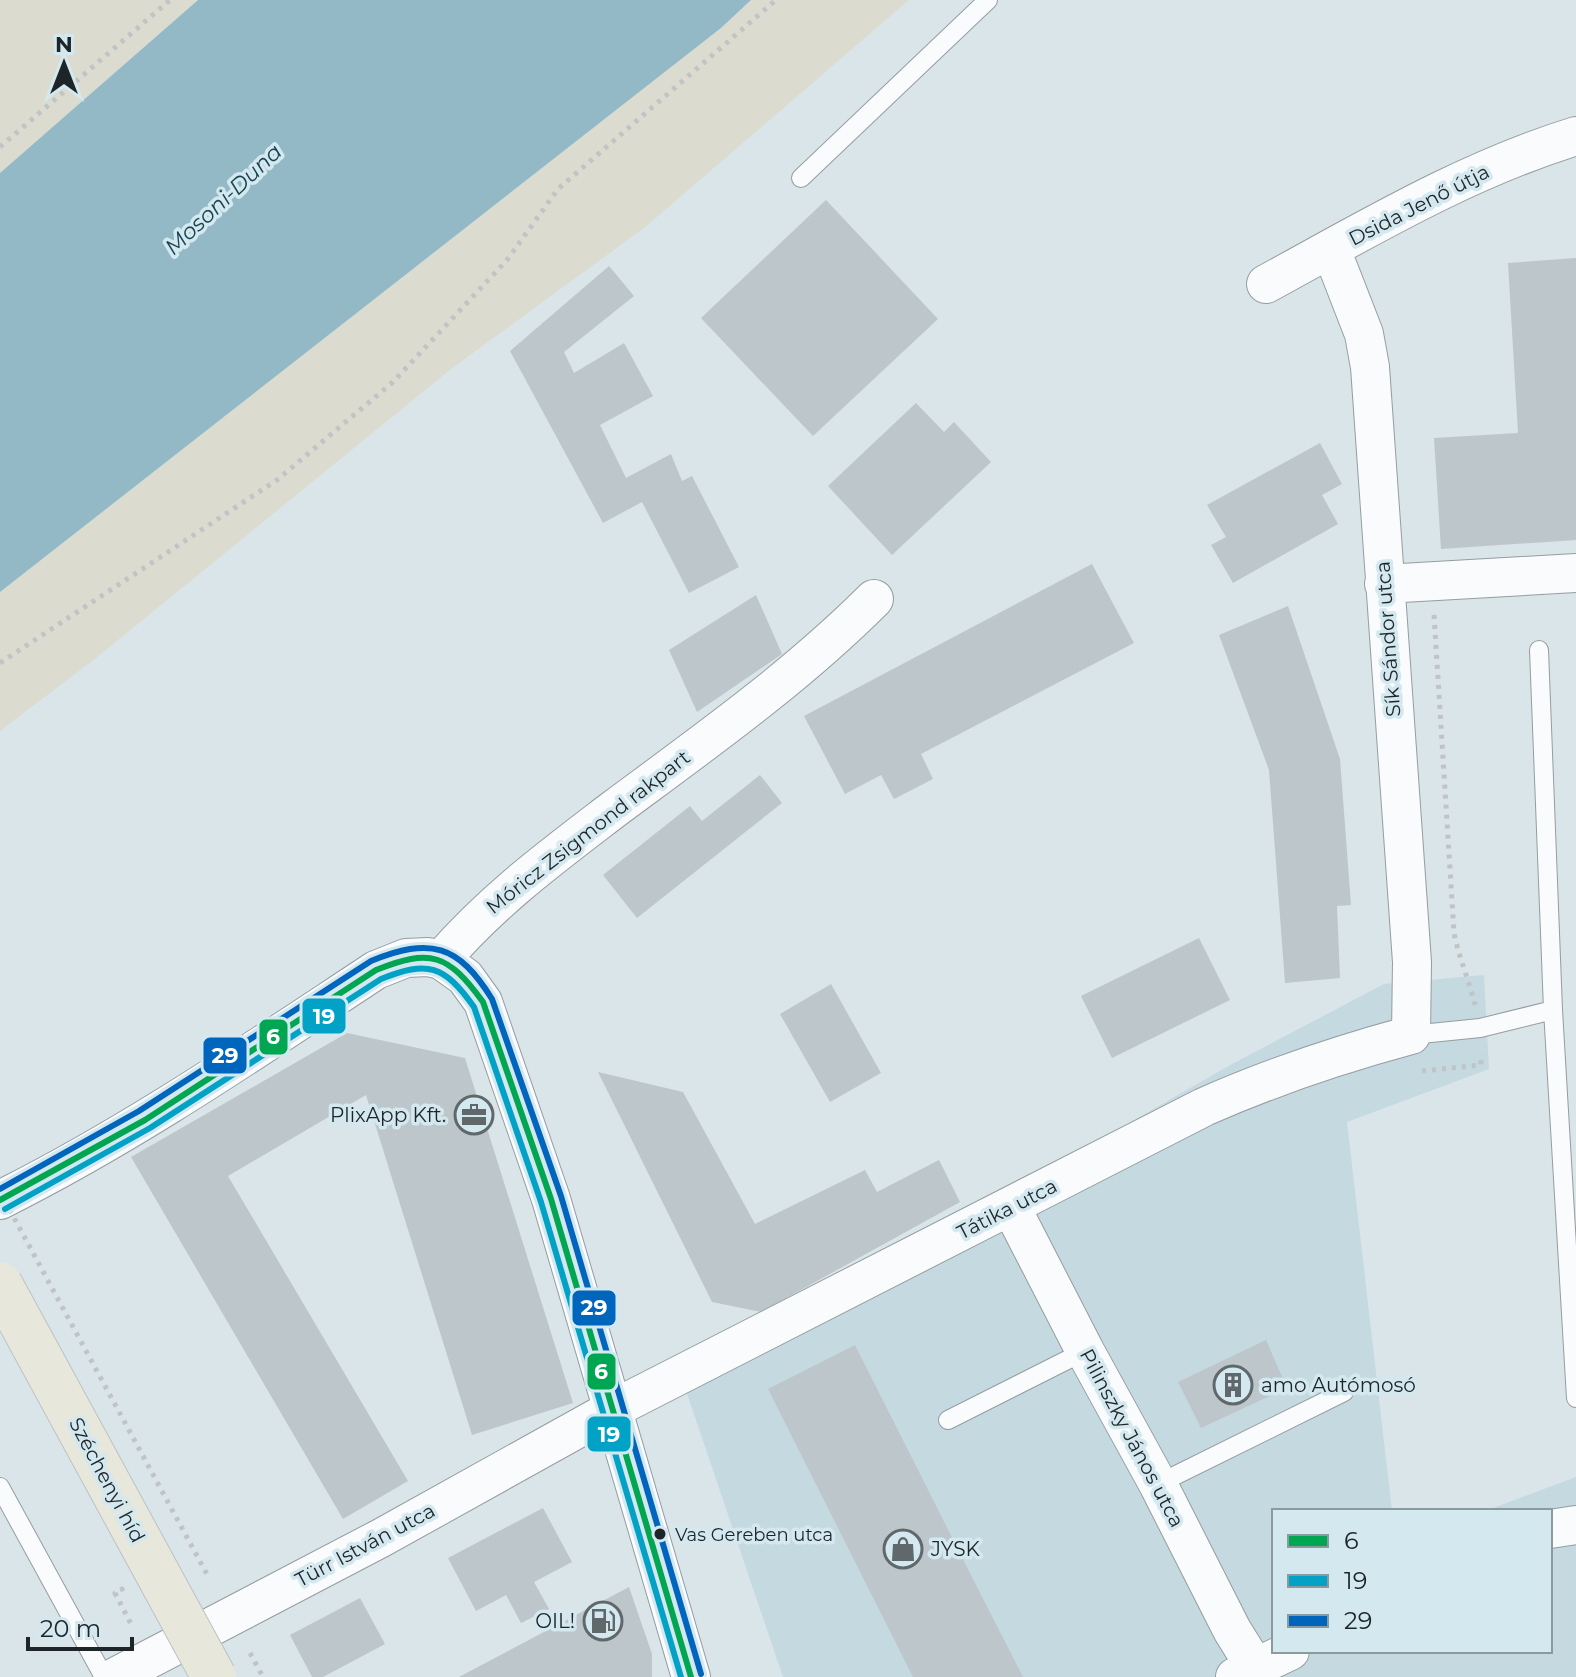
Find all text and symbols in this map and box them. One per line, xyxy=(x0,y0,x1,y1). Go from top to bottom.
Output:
north arrow xyxy=(24,24,104,104)
text: N xyxy=(55,31,73,58)
water label: Mosoni-Duna xyxy=(159,138,288,261)
street label: Dsida Jenő útja xyxy=(1345,159,1493,251)
street label: Sík Sándor utca xyxy=(1371,560,1405,718)
street label: Móricz Zsigmond rakpart xyxy=(481,745,695,919)
line badge: 19 xyxy=(301,997,347,1035)
text: 19 xyxy=(313,1003,335,1030)
line badge: 6 xyxy=(258,1018,289,1056)
text: 6 xyxy=(266,1023,280,1050)
line badge: 29 xyxy=(202,1036,248,1075)
text: 29 xyxy=(212,1042,239,1069)
office icon: PlixApp Kft. xyxy=(453,1094,495,1136)
place label: PlixApp Kft. xyxy=(330,1103,446,1127)
street label: Tátika utca xyxy=(953,1174,1061,1244)
line badge: 29 xyxy=(571,1289,617,1327)
text: 29 xyxy=(581,1294,608,1321)
street label: Pilinszky János utca xyxy=(1075,1345,1189,1531)
line badge: 6 xyxy=(586,1352,617,1391)
text: 6 xyxy=(594,1358,608,1385)
building icon: amo Autómosó xyxy=(1212,1364,1254,1406)
place label: amo Autómosó xyxy=(1261,1373,1416,1397)
street label: Széchenyi híd xyxy=(64,1413,150,1547)
line badge: 19 xyxy=(586,1415,632,1453)
text: 19 xyxy=(598,1421,620,1448)
street label: Türr István utca xyxy=(291,1498,439,1592)
legend xyxy=(1272,1509,1552,1653)
place label: Vas Gereben utca xyxy=(675,1524,833,1546)
marker: Vas Gereben utca xyxy=(652,1526,668,1542)
text: 6 xyxy=(1344,1526,1359,1555)
shop icon: JYSK xyxy=(882,1528,924,1570)
place label: JYSK xyxy=(930,1537,981,1561)
text: 19 xyxy=(1344,1566,1367,1595)
fuel station icon: OIL! xyxy=(582,1600,624,1642)
scale bar xyxy=(28,1601,132,1651)
text: 29 xyxy=(1344,1606,1372,1635)
place label: OIL! xyxy=(535,1609,575,1633)
text: 20 m xyxy=(40,1614,101,1643)

